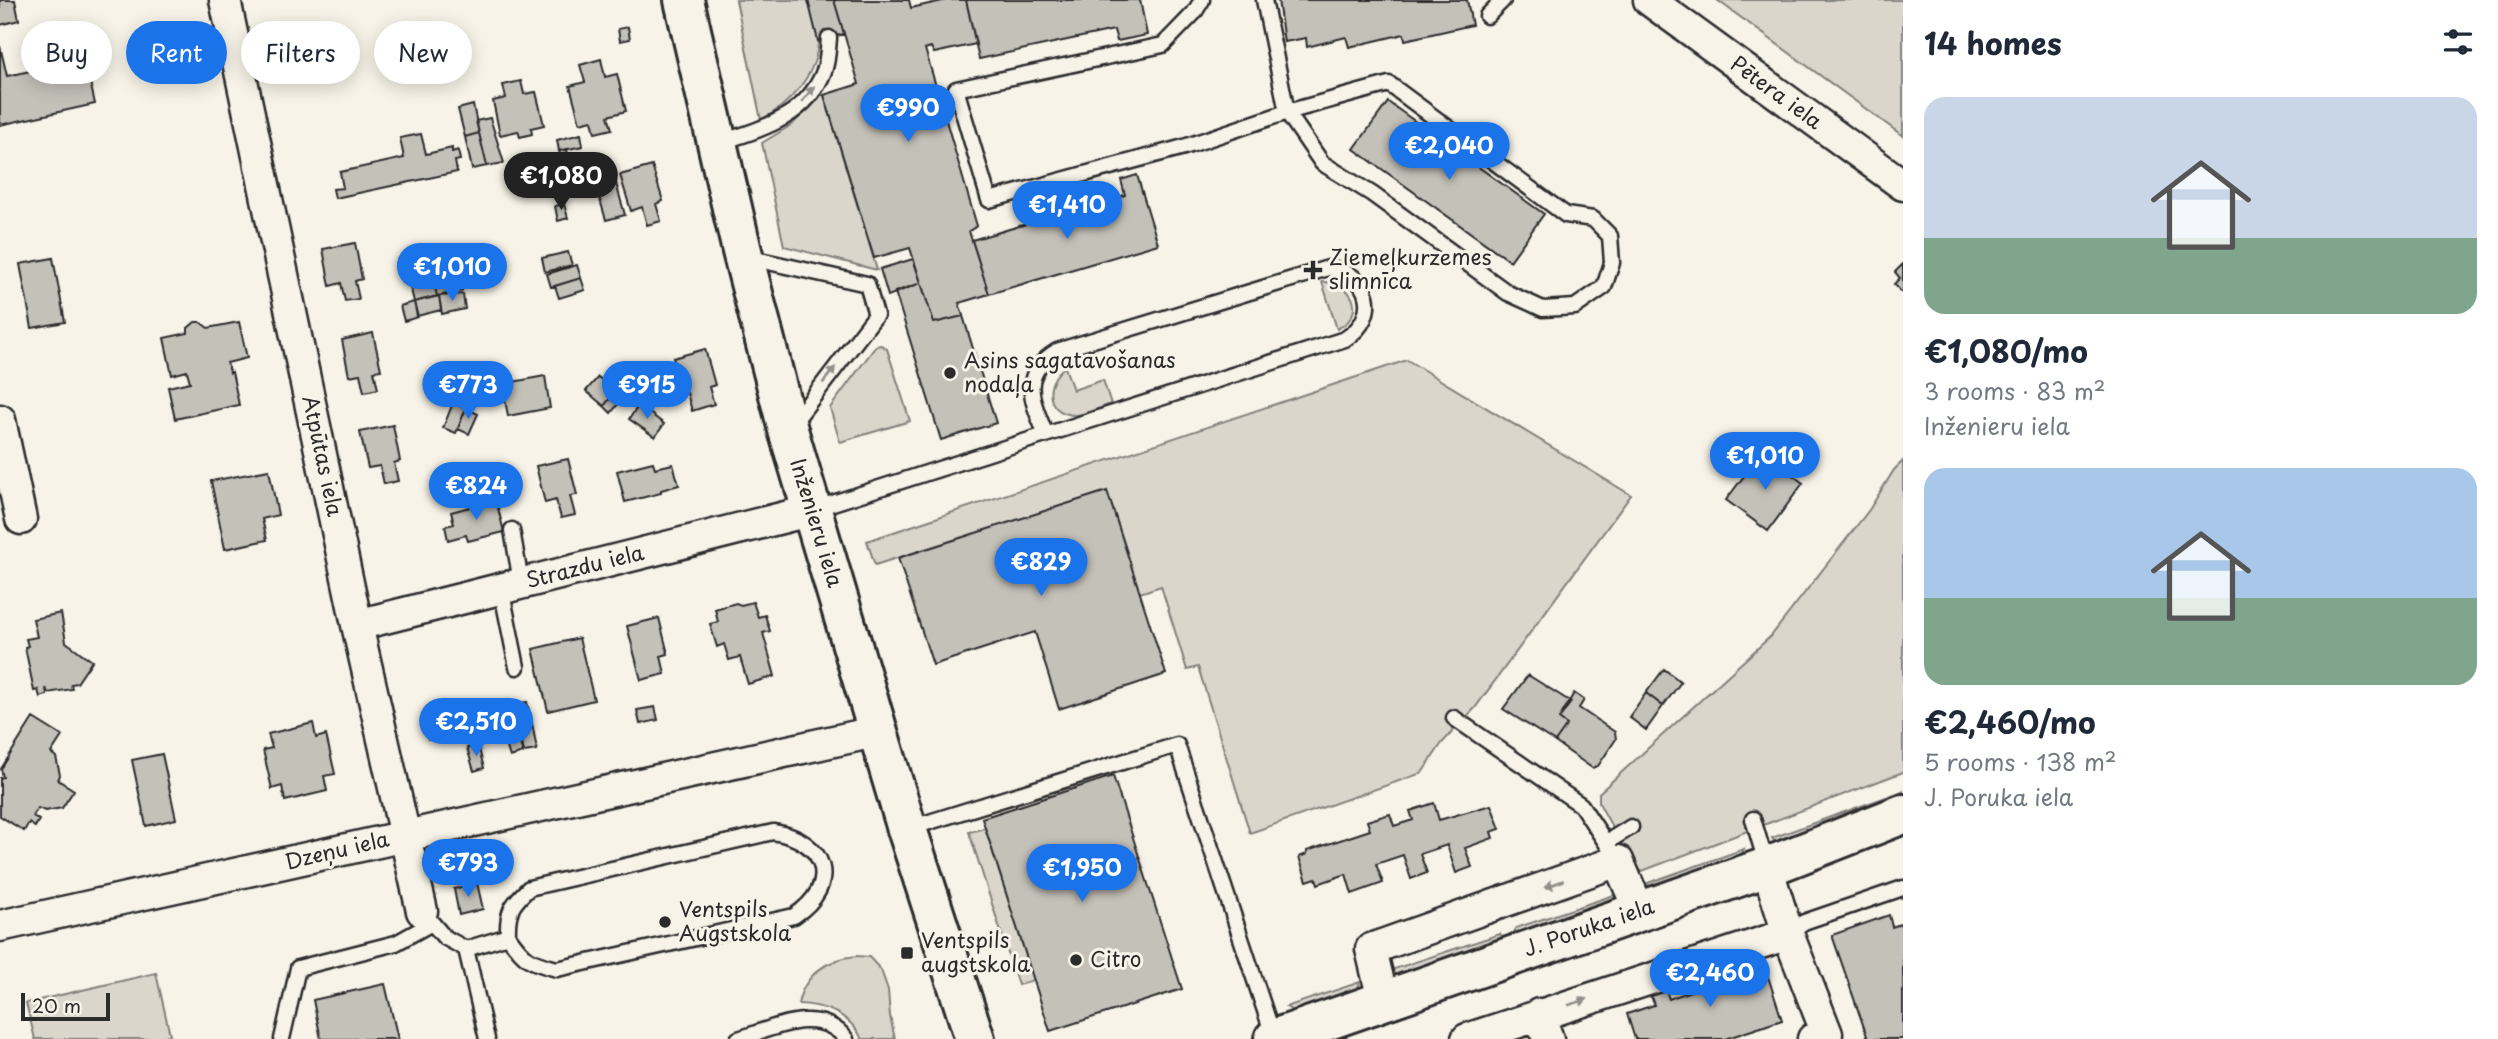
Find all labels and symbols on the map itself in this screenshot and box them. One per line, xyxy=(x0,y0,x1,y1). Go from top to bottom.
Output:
street label: Pētera iela xyxy=(1724,47,1830,136)
pin: €990 xyxy=(867,85,949,144)
one-way arrow xyxy=(800,86,815,104)
pin: €2,040 xyxy=(1392,122,1506,182)
pin: €1,080 xyxy=(504,152,618,212)
pin: €1,410 xyxy=(1010,182,1124,241)
place label: Ziemeļkurzemes slimnīca xyxy=(1329,240,1491,296)
pin: €1,010 xyxy=(395,244,509,303)
marker: Ziemeļkurzemes slimnīca xyxy=(1303,260,1323,280)
place label: Asins sagatavošanas nodaļa xyxy=(964,343,1176,399)
pin: €773 xyxy=(427,362,509,421)
pin: €915 xyxy=(606,362,688,421)
marker: Asins sagatavošanas nodaļa xyxy=(942,365,958,381)
one-way arrow xyxy=(822,366,836,384)
street label: Atpūtas iela xyxy=(296,392,352,519)
pin: €1,010 xyxy=(1708,433,1822,492)
street label: Inženieru iela xyxy=(783,454,853,591)
pin: €824 xyxy=(435,462,517,522)
street label: Strazdu iela xyxy=(522,535,647,595)
pin: €829 xyxy=(1000,538,1082,598)
pin: €2,510 xyxy=(419,698,533,758)
street label: Dzeņu iela xyxy=(281,822,392,877)
pin: €793 xyxy=(427,839,509,899)
pin: €1,950 xyxy=(1025,844,1139,904)
one-way arrow xyxy=(1543,879,1564,890)
street label: J. Poruka iela xyxy=(1519,889,1658,963)
place label: Ventspils Augstskola xyxy=(679,892,791,948)
marker: Ventspils Augstskola xyxy=(657,914,673,930)
place label: Ventspils augstskola xyxy=(921,923,1030,979)
place label: Citro xyxy=(1090,942,1141,974)
marker: Ventspils augstskola xyxy=(899,945,915,961)
pin: €2,460 xyxy=(1653,950,1767,1009)
marker: Citro xyxy=(1068,952,1084,968)
scale bar xyxy=(21,990,110,1022)
one-way arrow xyxy=(1568,996,1589,1006)

